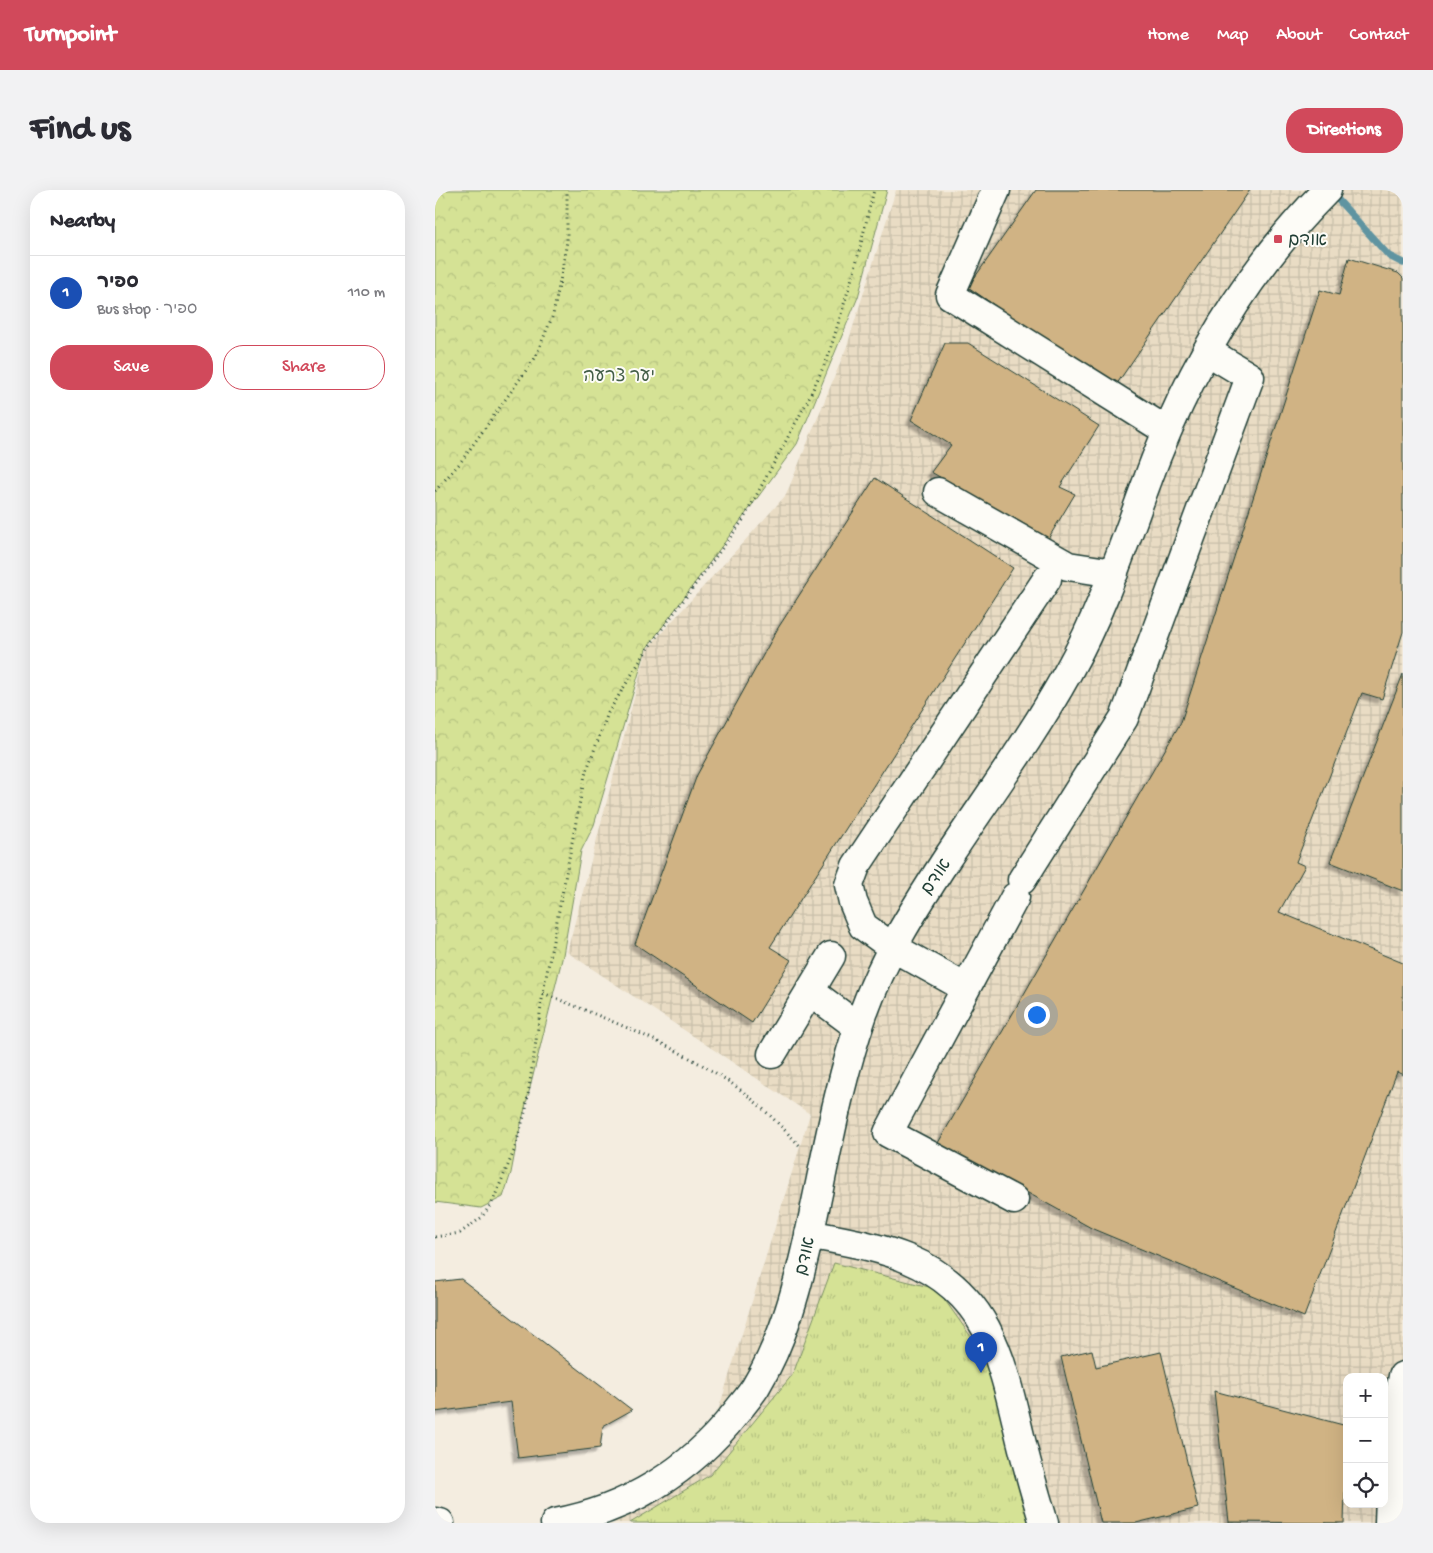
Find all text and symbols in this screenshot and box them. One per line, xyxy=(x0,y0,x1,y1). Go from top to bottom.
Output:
text: Turnpoint xyxy=(25,21,116,50)
text: Home xyxy=(1147,25,1189,46)
text: Map xyxy=(1217,25,1248,46)
text: About xyxy=(1276,25,1322,46)
text: Contact xyxy=(1350,25,1408,46)
button: Directions xyxy=(1286,108,1403,153)
text: Find us xyxy=(30,110,130,151)
text: Nearby xyxy=(50,210,115,235)
place label: אודם xyxy=(1288,231,1327,252)
marker: אודם xyxy=(1272,233,1284,245)
text: ספיר xyxy=(97,272,139,295)
text: 1 xyxy=(63,284,69,303)
text: 110 m xyxy=(348,284,385,303)
text: Bus stop · ספיר xyxy=(97,301,197,320)
button: Save xyxy=(50,345,213,390)
button: Share xyxy=(223,345,385,390)
park label: יער צרעה xyxy=(583,367,655,388)
street label: אודם xyxy=(917,855,957,899)
your location xyxy=(1024,1002,1050,1028)
street label: אודם xyxy=(792,1235,821,1278)
pin: 1 xyxy=(965,1332,997,1373)
map controls xyxy=(1343,1373,1388,1508)
button: + xyxy=(1343,1373,1388,1418)
button: − xyxy=(1343,1418,1388,1463)
button: locate xyxy=(1343,1463,1388,1508)

